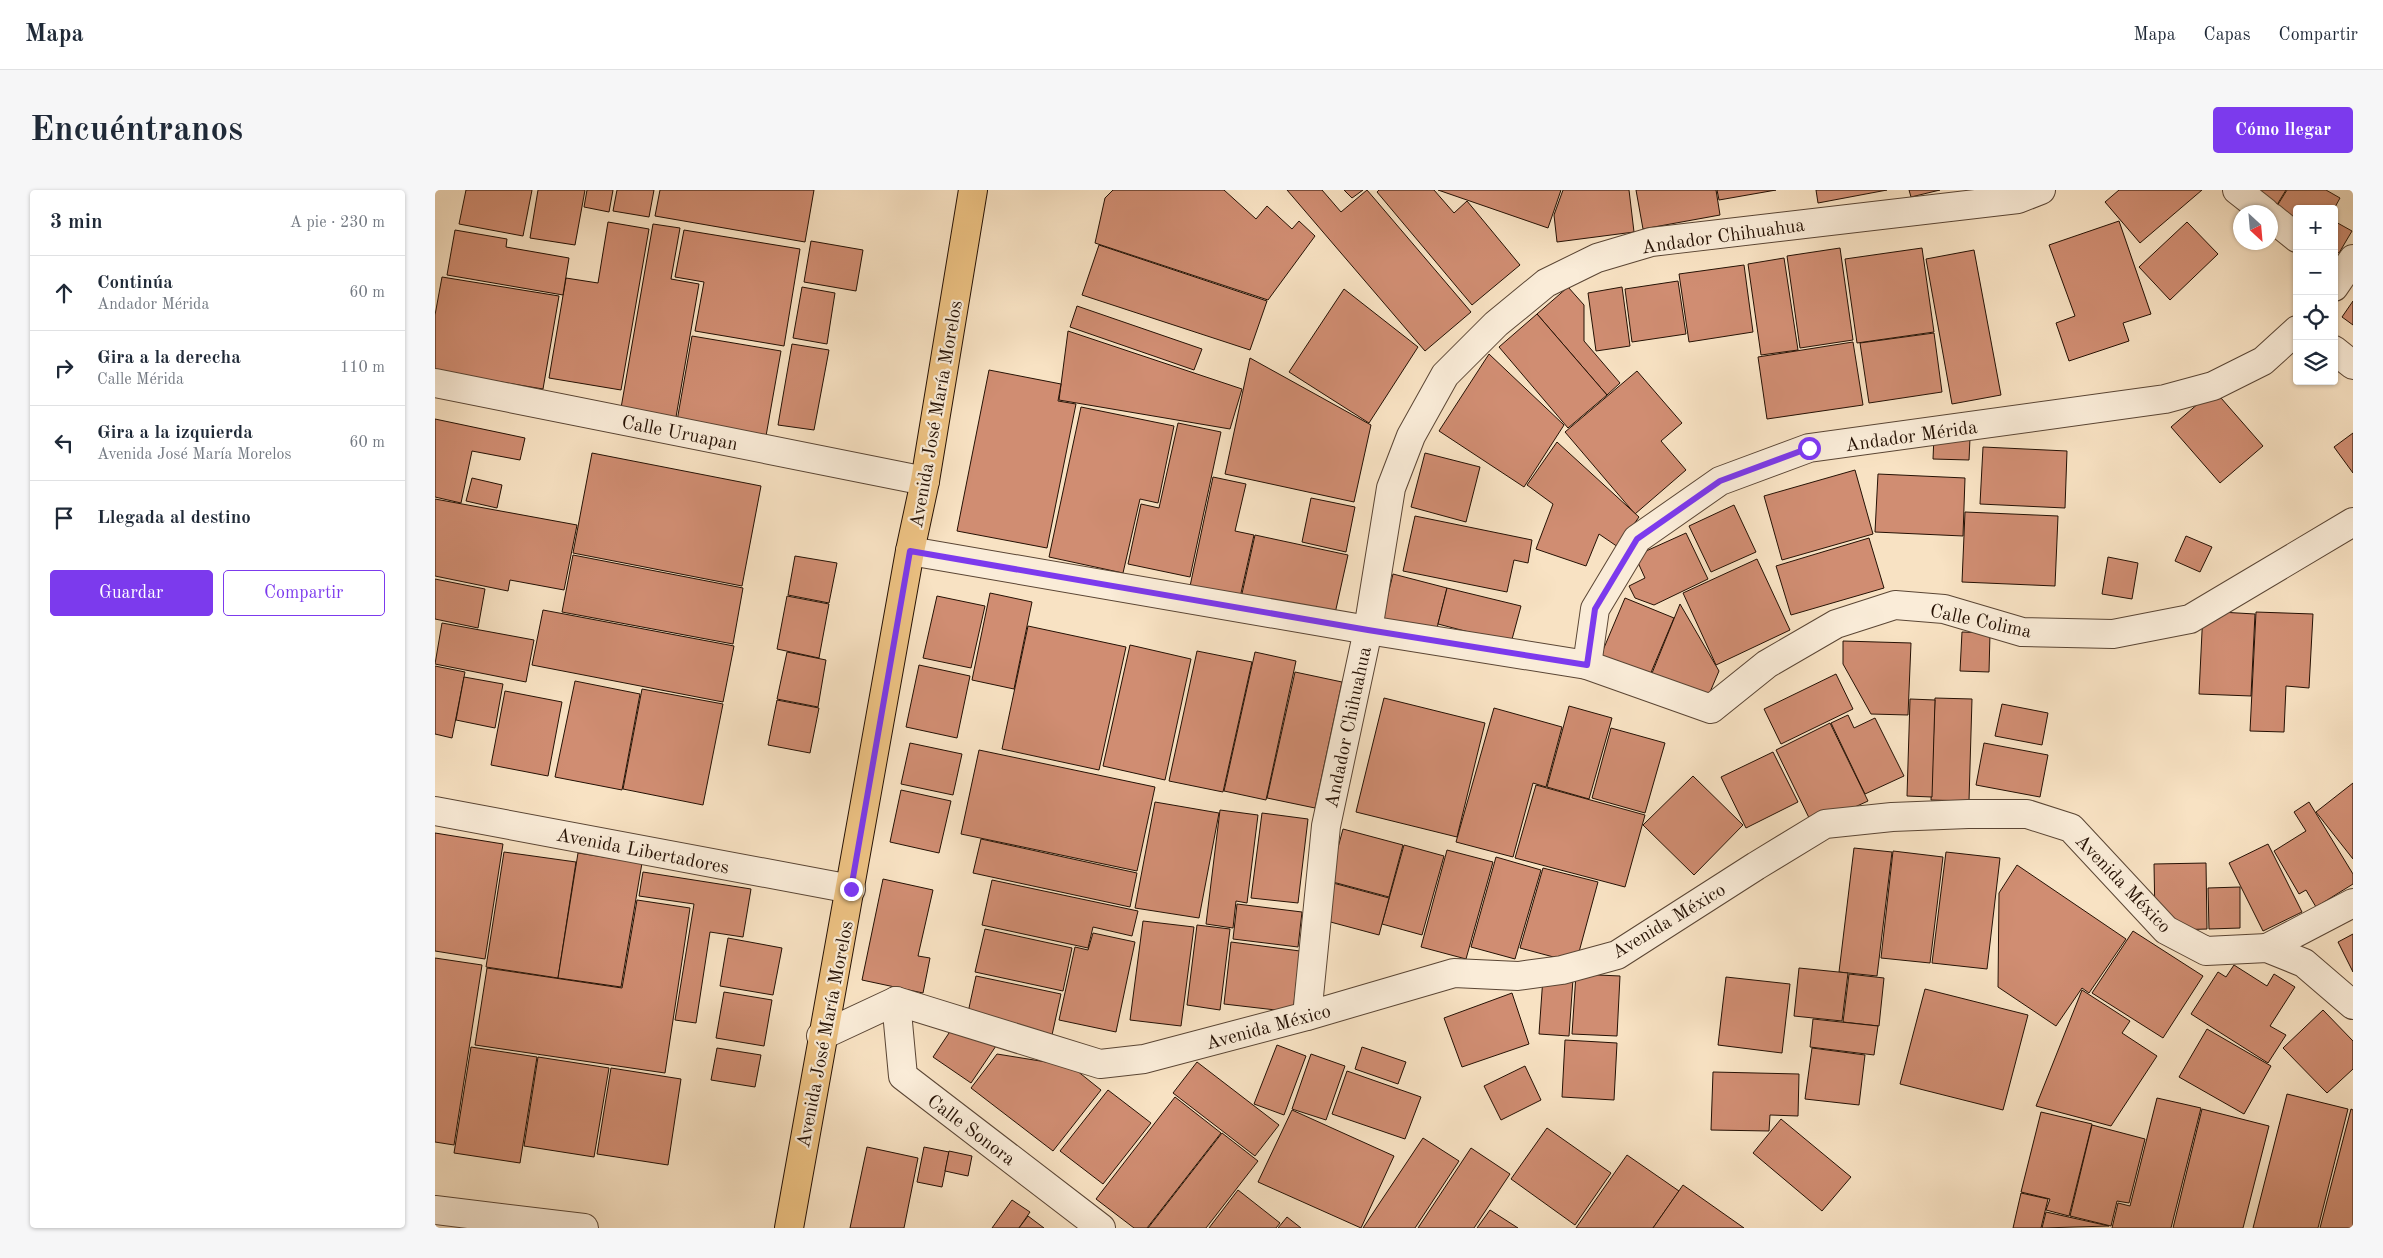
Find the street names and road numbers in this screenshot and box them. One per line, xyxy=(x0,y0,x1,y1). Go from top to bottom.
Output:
street label: Andador Chihuahua xyxy=(1641,217,1807,258)
street label: Avenida José María Morelos xyxy=(908,299,967,530)
street label: Calle Uruapan xyxy=(620,414,739,455)
street label: Andador Mérida xyxy=(1844,419,1979,456)
street label: Calle Colima xyxy=(1928,602,2034,643)
street label: Andador Chihuahua xyxy=(1323,645,1376,810)
street label: Avenida Libertadores xyxy=(555,826,730,879)
street label: Avenida México xyxy=(2071,832,2174,938)
street label: Avenida México xyxy=(1609,881,1729,963)
street label: Avenida José María Morelos xyxy=(795,919,858,1150)
street label: Avenida México xyxy=(1204,1003,1333,1054)
street label: Calle Sonora xyxy=(923,1092,1018,1170)

